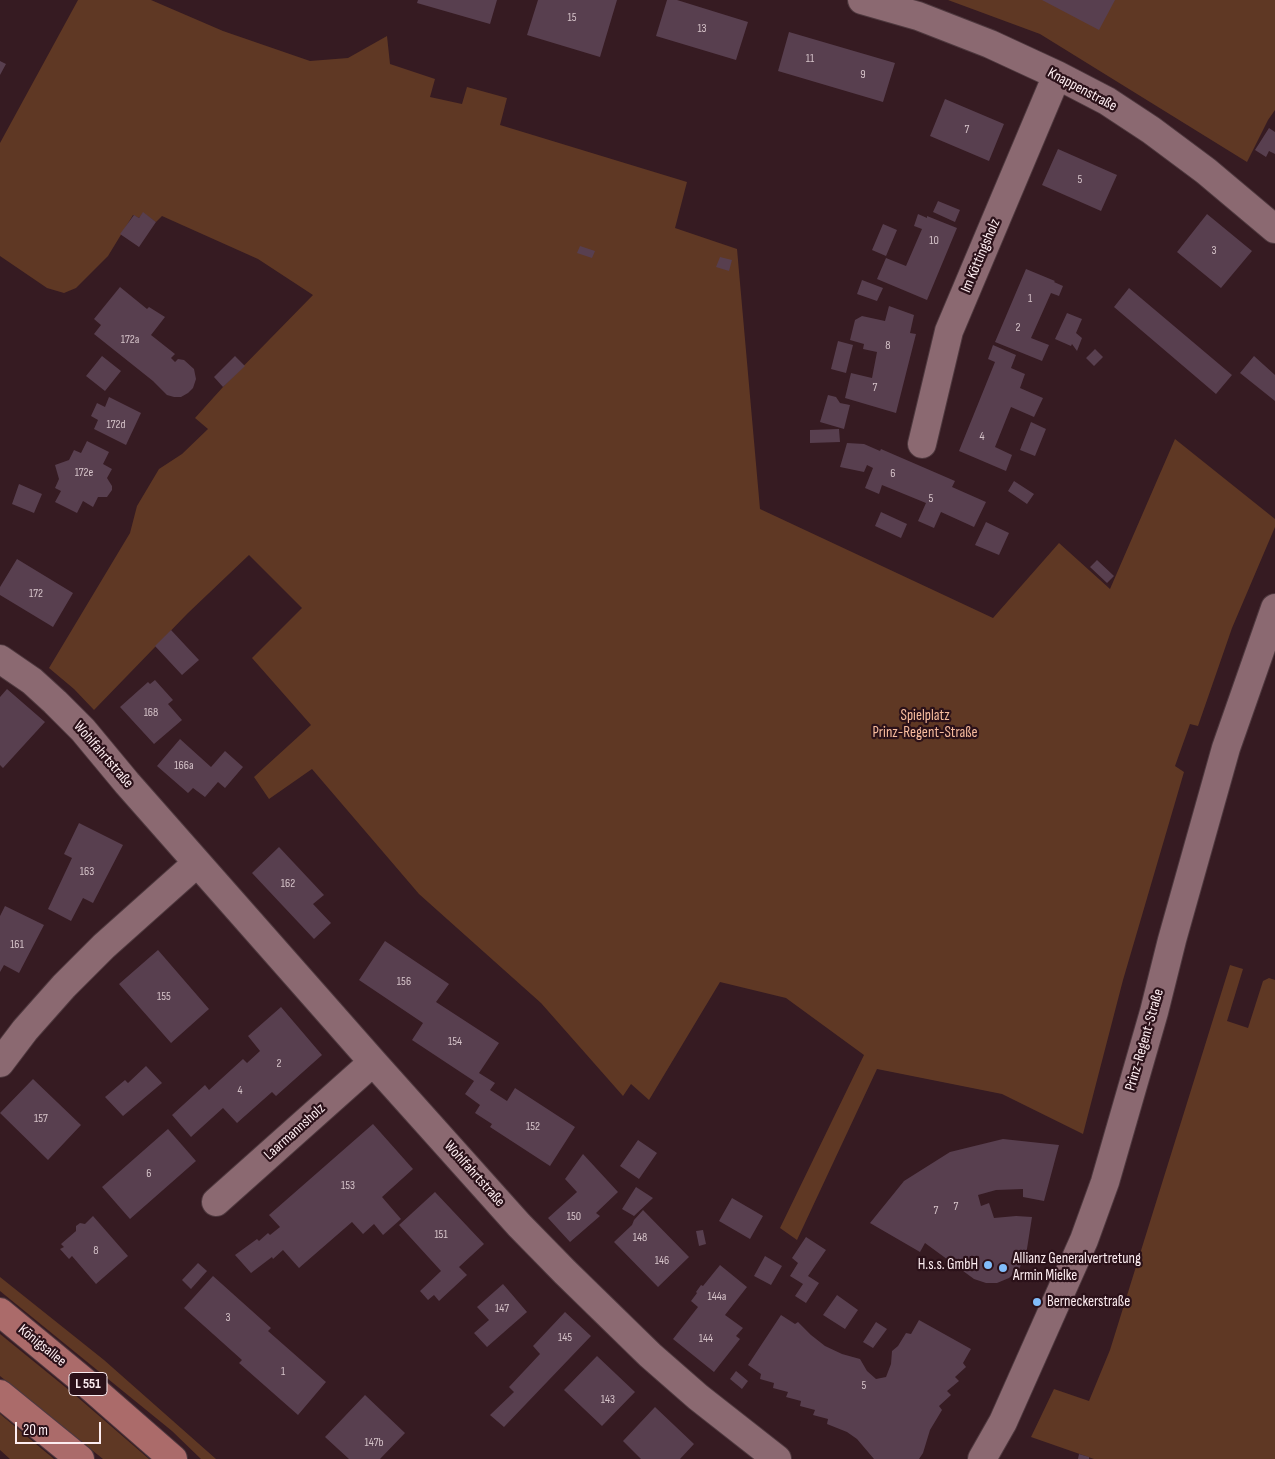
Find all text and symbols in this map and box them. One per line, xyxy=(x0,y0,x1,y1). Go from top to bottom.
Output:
house number: 15 xyxy=(567,11,577,25)
house number: 13 xyxy=(697,22,707,36)
house number: 11 xyxy=(806,52,814,66)
street label: Knappenstraße xyxy=(1044,64,1120,116)
house number: 9 xyxy=(860,68,866,82)
house number: 7 xyxy=(965,123,969,137)
house number: 5 xyxy=(1078,173,1082,187)
street label: Im Köttingsholz xyxy=(957,216,1005,296)
house number: 10 xyxy=(929,234,939,248)
house number: 3 xyxy=(1211,244,1217,258)
house number: 1 xyxy=(1028,292,1032,306)
house number: 2 xyxy=(1016,321,1020,335)
house number: 172a xyxy=(121,333,139,347)
house number: 8 xyxy=(885,339,891,353)
house number: 7 xyxy=(873,381,877,395)
house number: 172d xyxy=(107,418,125,432)
house number: 4 xyxy=(979,430,985,444)
house number: 172e xyxy=(75,466,93,480)
house number: 6 xyxy=(890,467,896,481)
house number: 5 xyxy=(929,492,933,506)
house number: 172 xyxy=(29,587,43,601)
house number: 168 xyxy=(144,706,158,720)
park label: Spielplatz Prinz-Regent-Straße xyxy=(872,707,978,742)
street label: Wohlfahrtstraße xyxy=(69,718,137,792)
house number: 166a xyxy=(174,759,194,773)
house number: 163 xyxy=(80,865,94,879)
house number: 162 xyxy=(281,877,295,891)
house number: 161 xyxy=(10,938,24,952)
house number: 156 xyxy=(397,975,411,989)
street label: Prinz-Regent-Straße xyxy=(1122,987,1168,1093)
house number: 155 xyxy=(157,990,171,1004)
house number: 154 xyxy=(448,1035,462,1049)
house number: 2 xyxy=(277,1057,281,1071)
house number: 4 xyxy=(237,1084,243,1098)
street label: Laarmannsholz xyxy=(261,1100,329,1164)
house number: 157 xyxy=(34,1112,48,1126)
house number: 152 xyxy=(526,1120,540,1134)
street label: Wohlfahrtstraße xyxy=(440,1137,508,1211)
house number: 6 xyxy=(146,1167,152,1181)
house number: 153 xyxy=(341,1179,355,1193)
house number: 7 xyxy=(954,1200,958,1214)
house number: 7 xyxy=(934,1204,938,1218)
house number: 150 xyxy=(567,1210,581,1224)
house number: 151 xyxy=(434,1228,448,1242)
house number: 148 xyxy=(633,1231,647,1245)
house number: 8 xyxy=(93,1244,99,1258)
place label: Allianz Generalvertretung Armin Mielke xyxy=(1013,1250,1141,1285)
house number: 146 xyxy=(655,1254,669,1268)
place label: H.s.s. GmbH xyxy=(918,1256,978,1274)
marker: H.s.s. GmbH xyxy=(982,1259,994,1271)
marker: Allianz Generalvertretung Armin Mielke xyxy=(997,1262,1009,1274)
house number: 144a xyxy=(708,1290,726,1304)
place label: Berneckerstraße xyxy=(1047,1293,1130,1311)
marker: Berneckerstraße xyxy=(1031,1296,1043,1308)
house number: 147 xyxy=(495,1302,509,1316)
house number: 3 xyxy=(225,1311,231,1325)
street label: Königsallee xyxy=(14,1321,70,1371)
house number: 145 xyxy=(558,1331,572,1345)
house number: 144 xyxy=(699,1332,713,1346)
house number: 1 xyxy=(281,1365,285,1379)
road number: L 551 xyxy=(69,1372,107,1396)
house number: 5 xyxy=(862,1379,866,1393)
house number: 143 xyxy=(601,1393,615,1407)
scale bar xyxy=(18,1412,104,1444)
text: 20 m xyxy=(23,1421,48,1440)
house number: 147b xyxy=(365,1436,383,1450)

